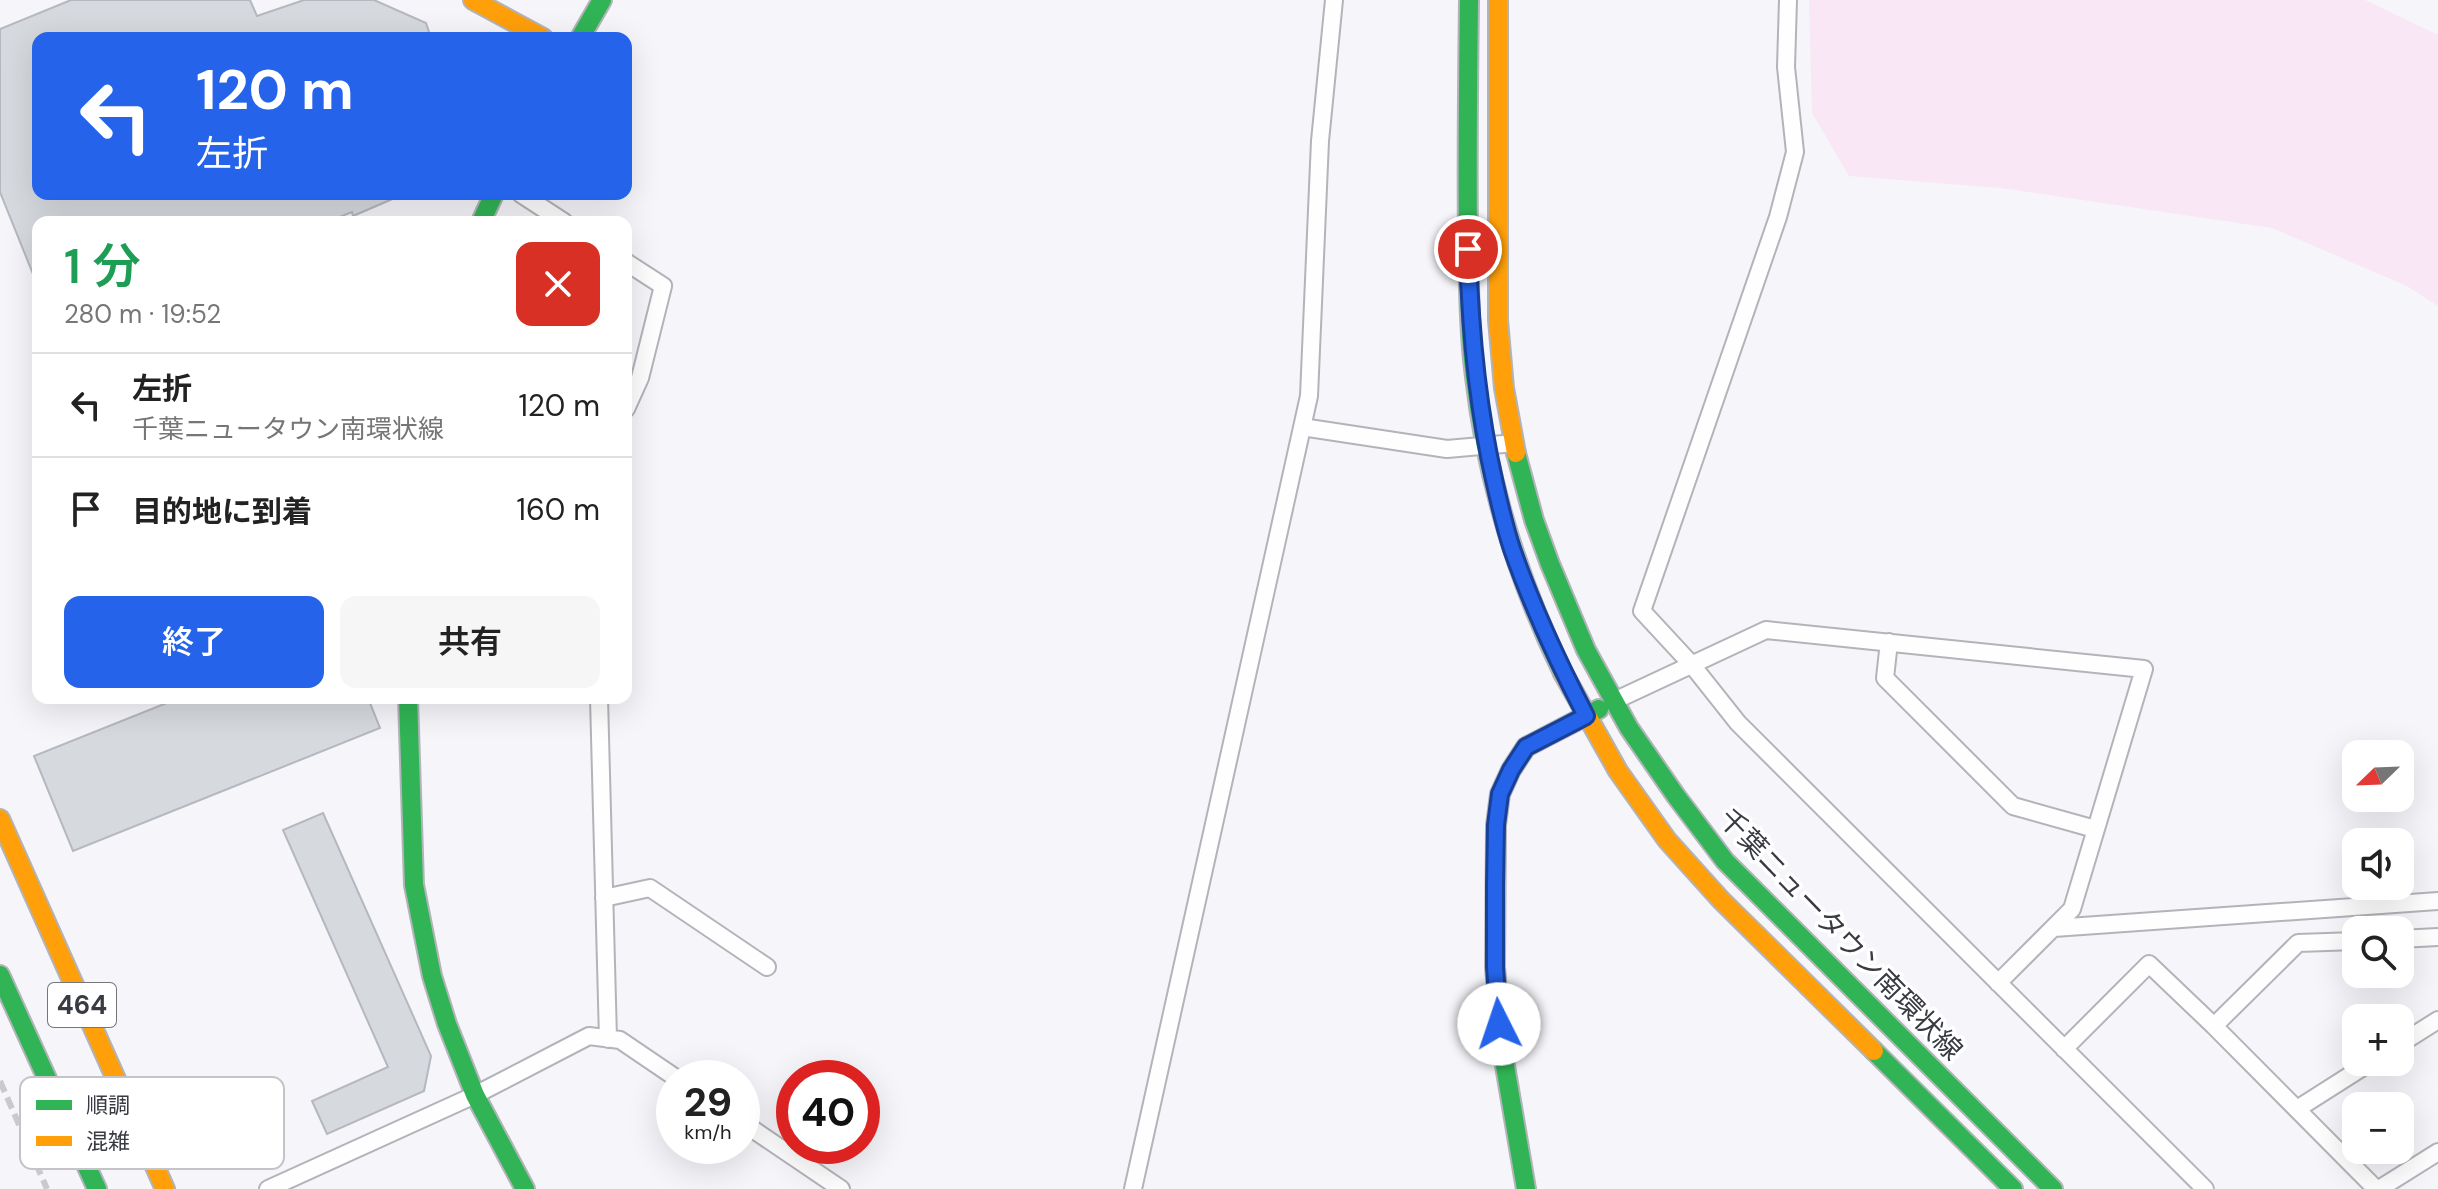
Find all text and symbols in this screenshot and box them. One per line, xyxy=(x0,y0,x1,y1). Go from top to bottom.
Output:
text: 120 m xyxy=(196,53,354,126)
icon: left xyxy=(64,64,168,168)
text: 左折 xyxy=(196,130,268,177)
pin xyxy=(1434,215,1502,283)
icon: arrive xyxy=(1446,227,1490,271)
text: 1 分 xyxy=(64,235,140,298)
button: close xyxy=(516,242,600,326)
text: 280 m · 19:52 xyxy=(64,297,221,331)
text: 左折 xyxy=(132,369,192,408)
icon: left xyxy=(64,383,108,427)
text: 120 m xyxy=(518,386,600,425)
text: 千葉ニュータウン南環状線 xyxy=(132,412,444,446)
icon: arrive xyxy=(64,487,108,531)
text: 160 m xyxy=(517,490,600,529)
text: 目的地に到着 xyxy=(132,492,312,531)
button: 終了 xyxy=(64,596,324,688)
button: 共有 xyxy=(340,596,600,688)
north arrow xyxy=(2342,740,2414,812)
map controls xyxy=(2342,740,2414,1164)
street label: 千葉ニュータウン南環状線 xyxy=(1711,801,1971,1068)
button: sound xyxy=(2342,828,2414,900)
button: search xyxy=(2342,916,2414,988)
position arrow xyxy=(1457,982,1541,1066)
road number: 464 xyxy=(48,983,116,1027)
button: + xyxy=(2342,1004,2414,1076)
speed limit sign: 40 xyxy=(776,1060,880,1164)
text: 29 xyxy=(684,1076,732,1128)
legend xyxy=(20,1077,284,1169)
text: 順調 xyxy=(86,1091,130,1120)
button: − xyxy=(2342,1092,2414,1164)
text: km/h xyxy=(684,1119,732,1145)
text: 混雑 xyxy=(86,1127,130,1156)

